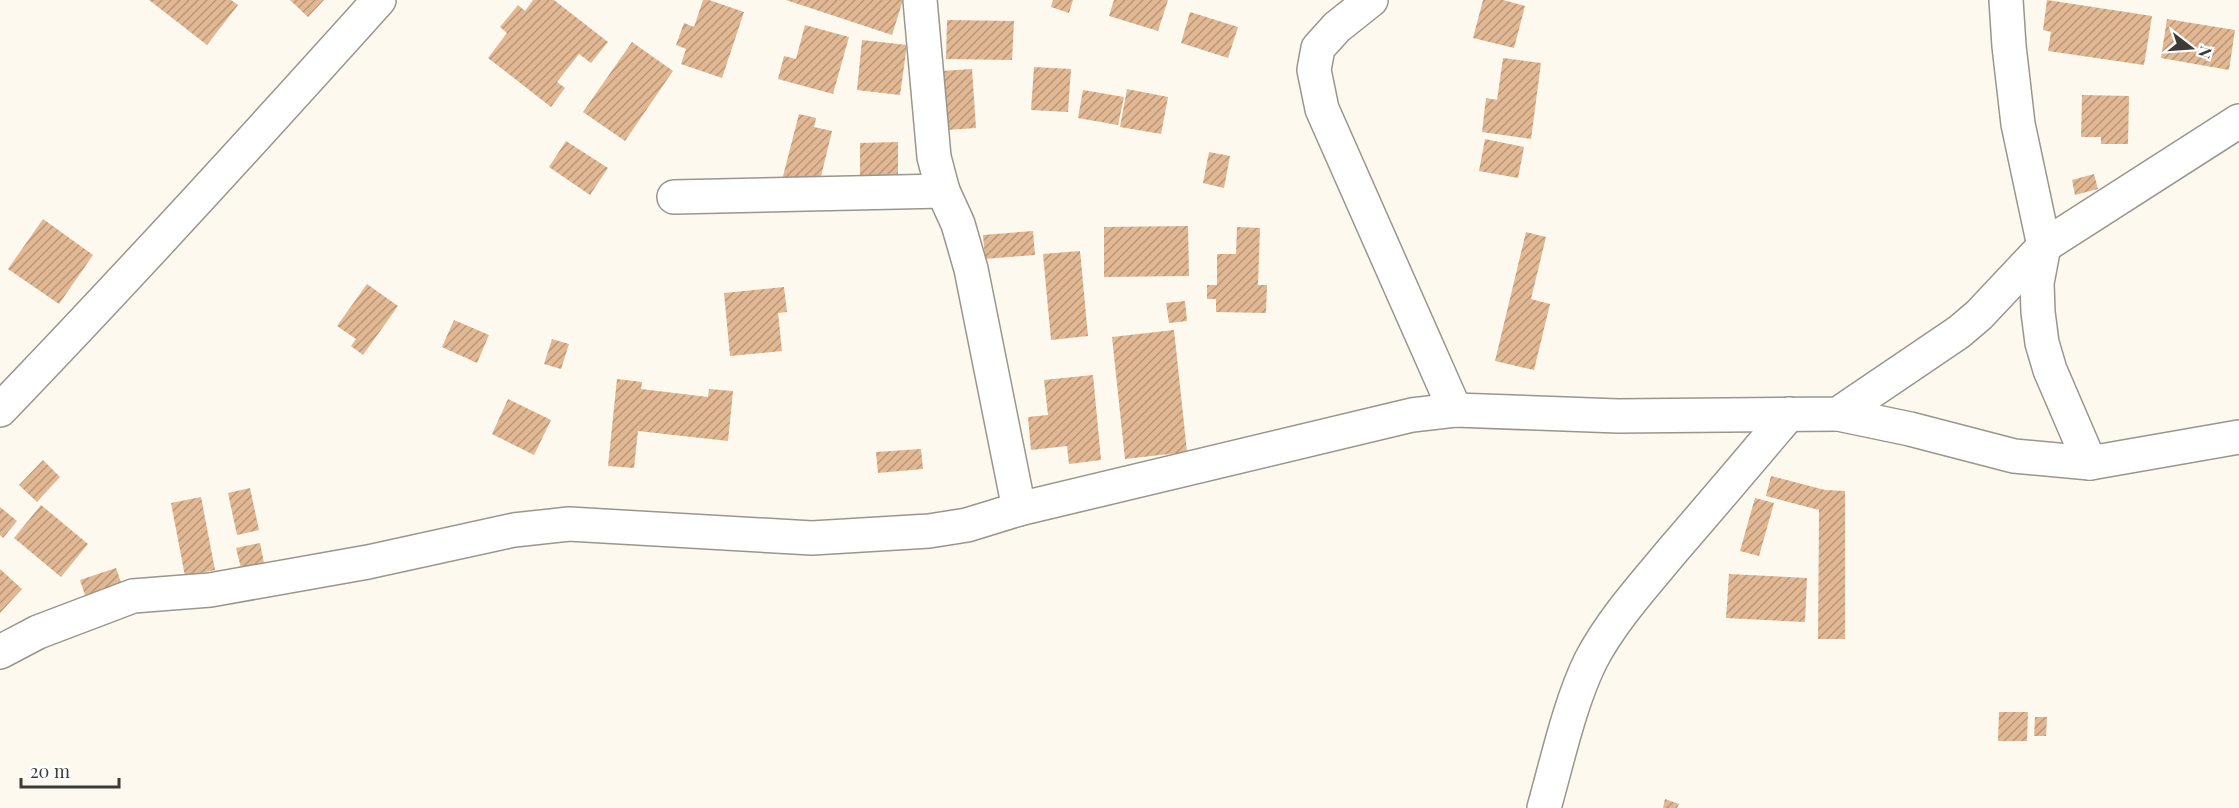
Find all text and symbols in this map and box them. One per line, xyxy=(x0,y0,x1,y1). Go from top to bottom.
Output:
north arrow xyxy=(2161,18,2221,78)
text: N xyxy=(2194,44,2218,62)
scale bar xyxy=(21,751,118,789)
text: 20 m xyxy=(30,759,70,783)

